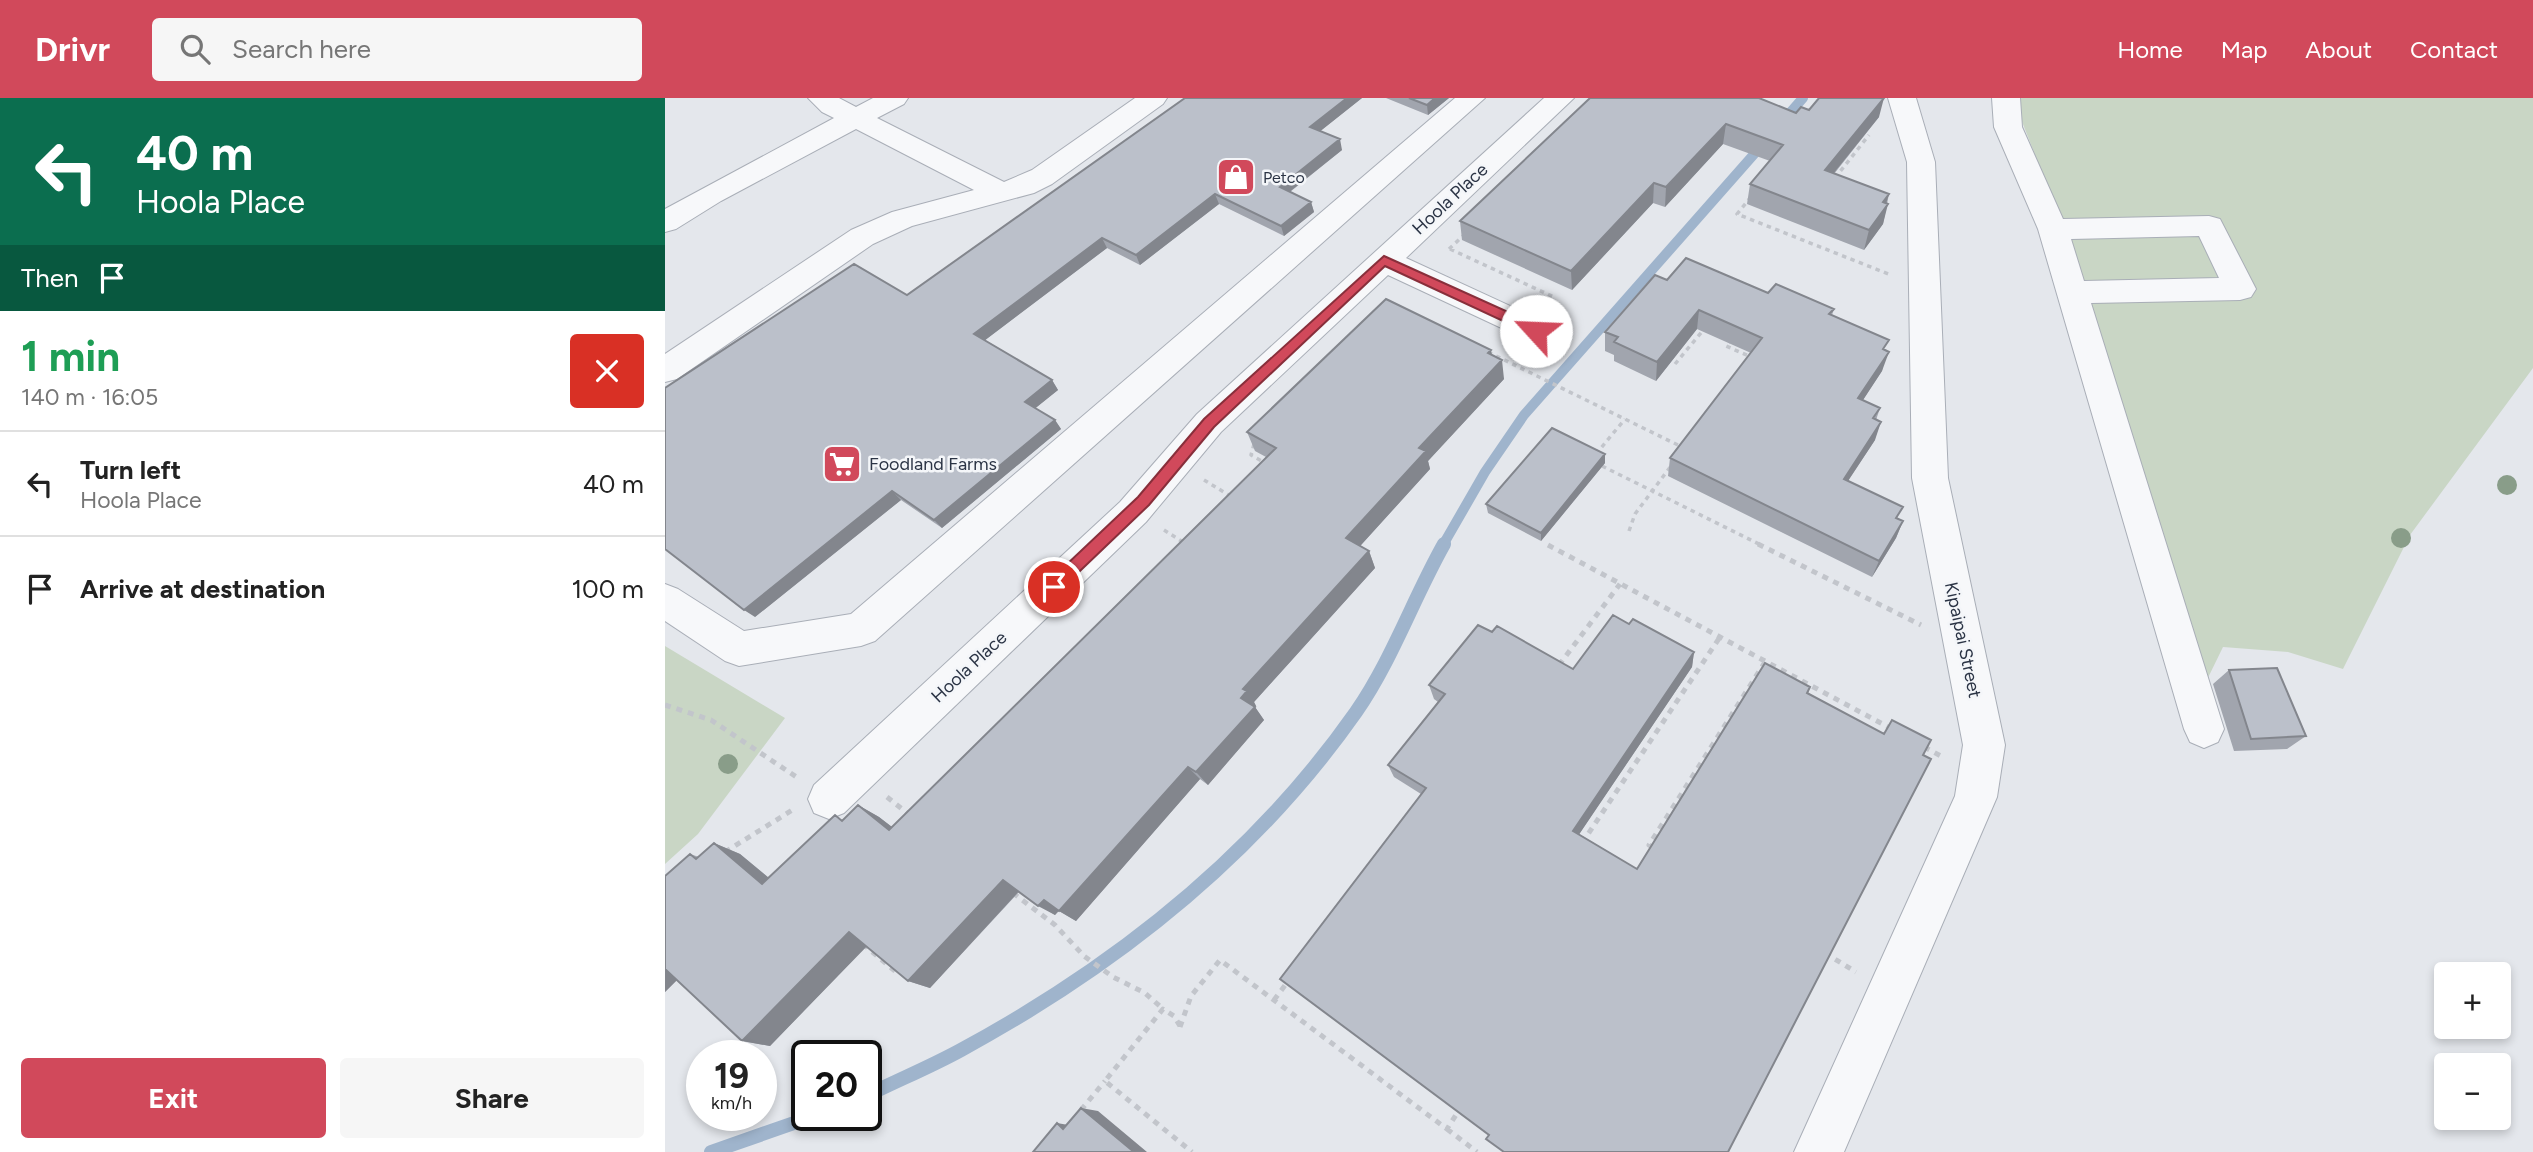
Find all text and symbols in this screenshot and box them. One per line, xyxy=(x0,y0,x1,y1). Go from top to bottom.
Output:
search box xyxy=(152,18,642,81)
text: Drivr xyxy=(35,30,110,69)
icon: search xyxy=(176,30,214,68)
text: Search here xyxy=(232,33,371,65)
text: Home xyxy=(2117,35,2183,64)
text: Map xyxy=(2221,35,2267,64)
text: About xyxy=(2305,35,2372,64)
text: Contact xyxy=(2410,35,2498,64)
text: 40 m xyxy=(136,123,253,182)
icon: left xyxy=(21,126,112,217)
shop icon: Petco xyxy=(1215,156,1257,198)
street label: Hoola Place xyxy=(1408,158,1492,239)
place label: Petco xyxy=(1263,168,1305,187)
text: Hoola Place xyxy=(136,183,305,221)
icon: arrive xyxy=(93,259,131,297)
text: Then xyxy=(21,262,79,294)
position arrow xyxy=(1499,294,1573,368)
text: 1 min xyxy=(21,331,120,382)
button: close xyxy=(570,334,644,408)
text: 140 m · 16:05 xyxy=(21,383,158,411)
supermarket icon: Foodland Farms xyxy=(821,443,863,485)
place label: Foodland Farms xyxy=(869,453,997,475)
text: Turn left xyxy=(80,454,181,486)
icon: left xyxy=(21,465,59,503)
text: 40 m xyxy=(583,468,644,500)
text: Hoola Place xyxy=(80,486,202,514)
pin xyxy=(1024,557,1084,617)
icon: arrive xyxy=(1035,568,1073,606)
icon: arrive xyxy=(21,570,59,608)
text: Arrive at destination xyxy=(80,573,325,605)
text: 100 m xyxy=(571,573,644,605)
street label: Kipaipai Street xyxy=(1940,580,1986,700)
street label: Hoola Place xyxy=(927,626,1011,707)
map controls xyxy=(2434,962,2511,1130)
button: + xyxy=(2434,962,2511,1039)
speed limit sign: 20 xyxy=(791,1040,882,1131)
button: − xyxy=(2434,1053,2511,1130)
text: 19 xyxy=(714,1055,749,1097)
button: Exit xyxy=(21,1058,326,1138)
button: Share xyxy=(340,1058,644,1138)
text: km/h xyxy=(711,1092,752,1114)

